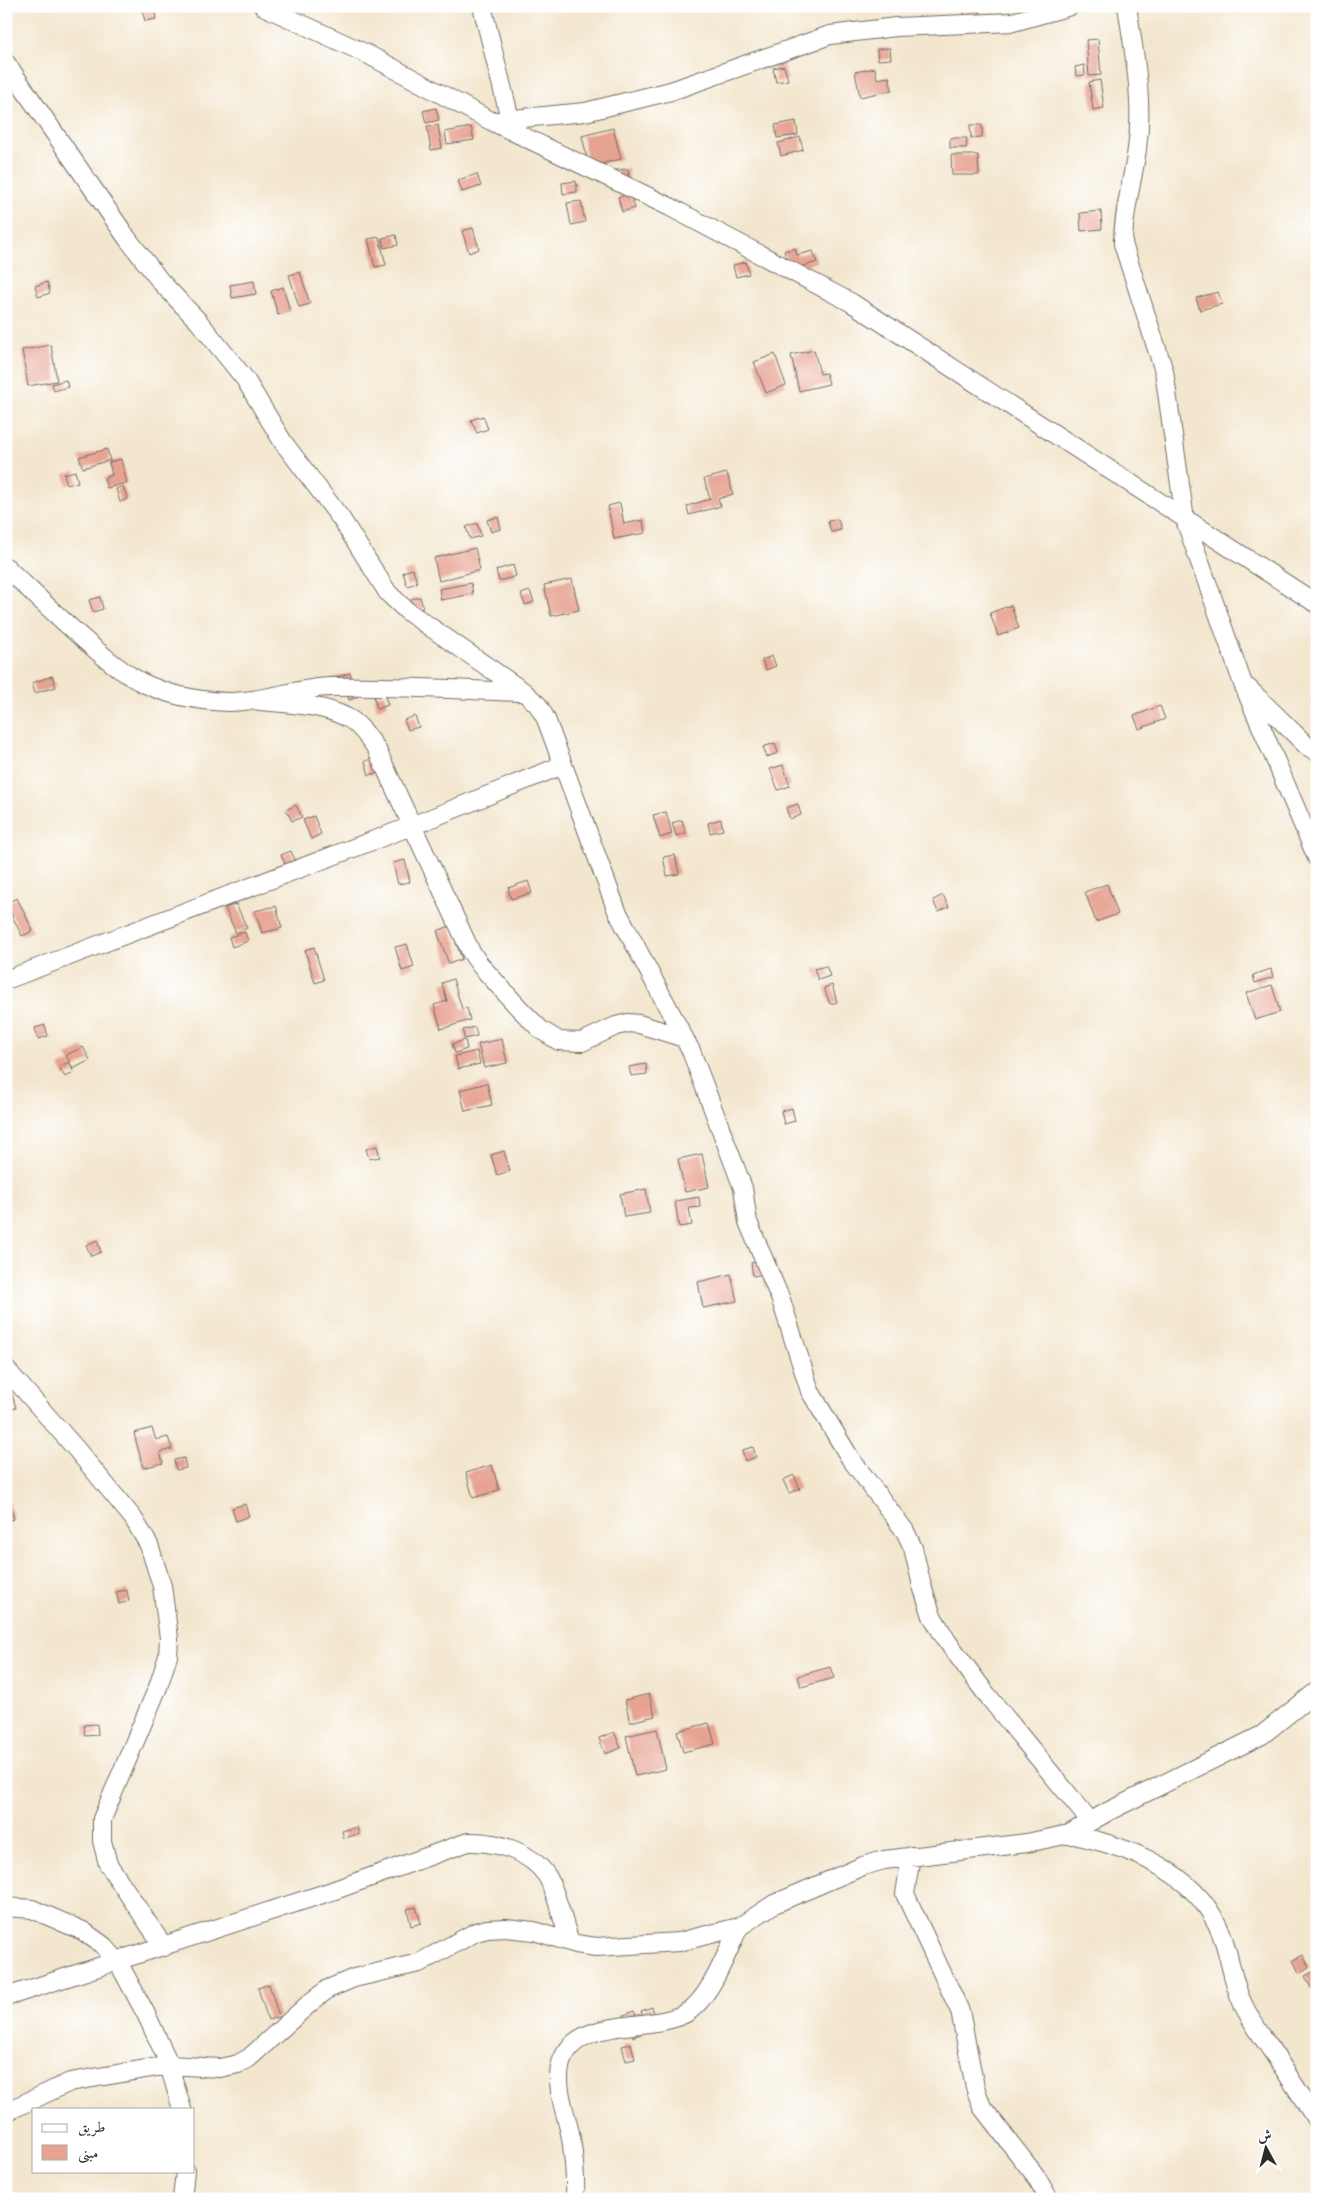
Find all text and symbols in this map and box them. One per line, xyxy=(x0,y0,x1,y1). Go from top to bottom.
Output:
legend xyxy=(32,2108,195,2172)
text: طريق xyxy=(78,2118,105,2139)
north arrow xyxy=(1240,2122,1290,2172)
text: ش xyxy=(1257,2126,1273,2148)
text: مبنى xyxy=(78,2144,98,2165)

